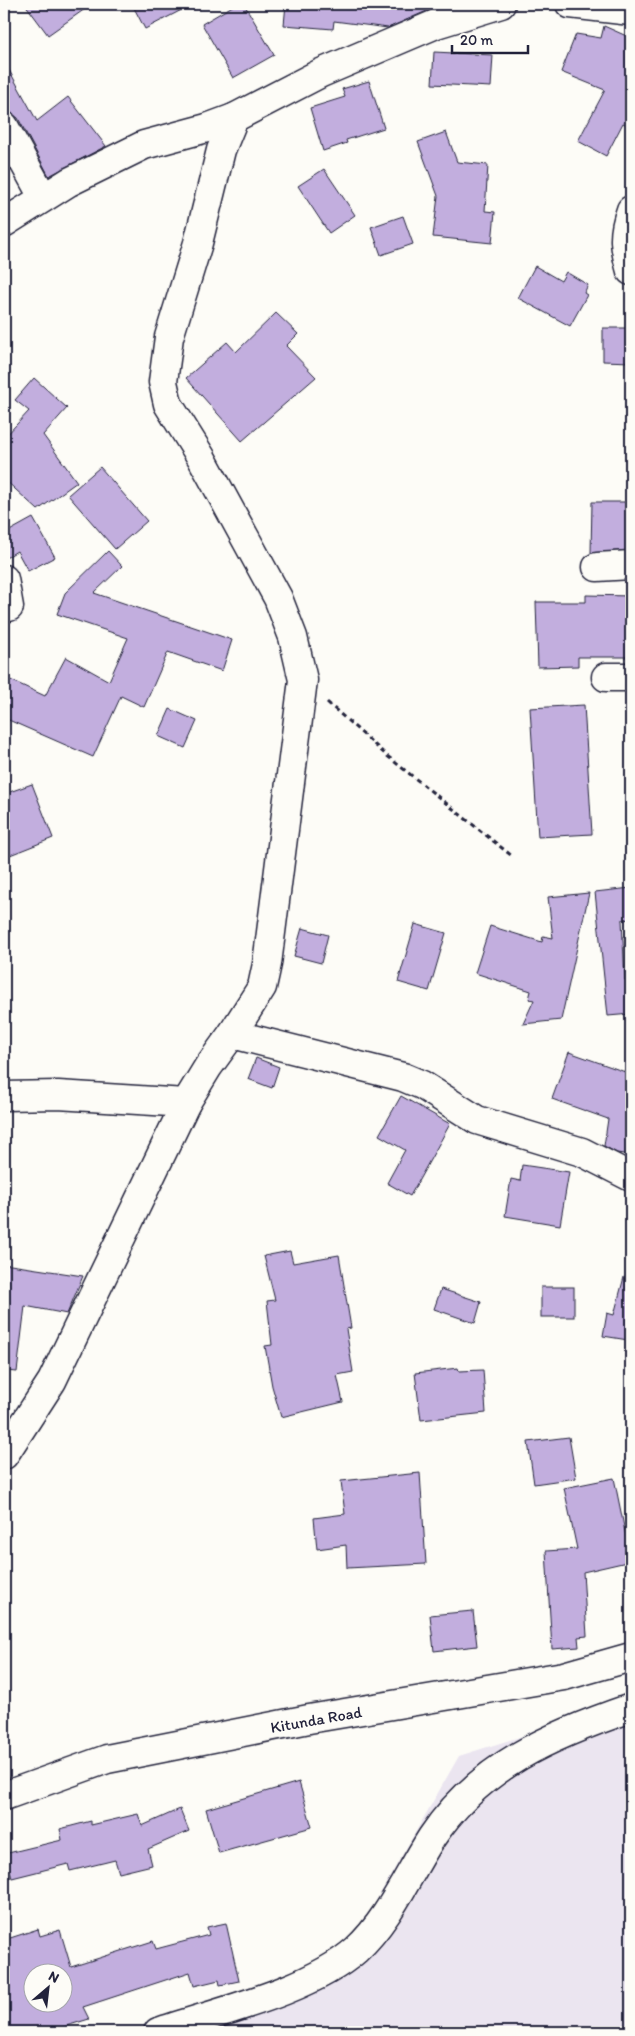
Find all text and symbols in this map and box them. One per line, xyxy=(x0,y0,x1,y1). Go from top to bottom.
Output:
scale bar xyxy=(452,22,529,54)
text: 20 m xyxy=(460,31,494,49)
street label: Kitunda Road xyxy=(269,1702,364,1737)
north arrow xyxy=(22,1964,72,2014)
text: N xyxy=(46,1967,62,1987)

